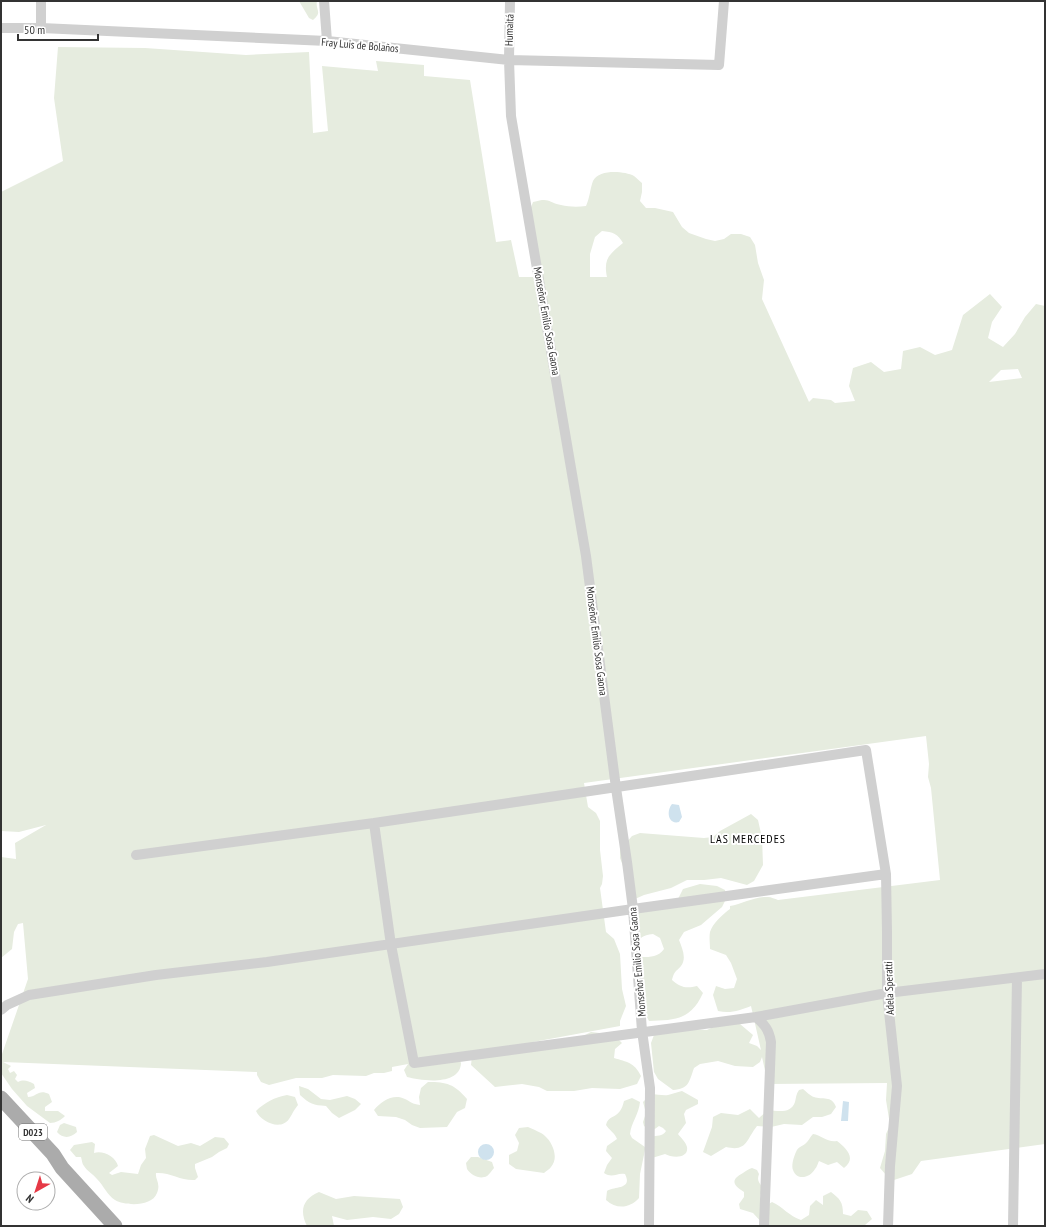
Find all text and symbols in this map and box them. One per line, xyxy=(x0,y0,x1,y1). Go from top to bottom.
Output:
street label: Humaitá xyxy=(501,14,517,46)
scale bar xyxy=(18,16,98,42)
text: 50 m xyxy=(24,22,45,37)
street label: Fray Luis de Bolaños xyxy=(321,35,400,55)
street label: Monseñor Emilio Sosa Gaona xyxy=(531,266,563,376)
street label: Monseñor Emilio Sosa Gaona xyxy=(583,586,611,696)
district label: LAS MERCEDES xyxy=(710,831,786,846)
street label: Monseñor Emilio Sosa Gaona xyxy=(625,907,649,1017)
street label: Adela Speratti xyxy=(881,961,897,1015)
road number: D023 xyxy=(19,1124,47,1140)
north arrow xyxy=(16,1171,56,1211)
text: N xyxy=(23,1191,36,1206)

